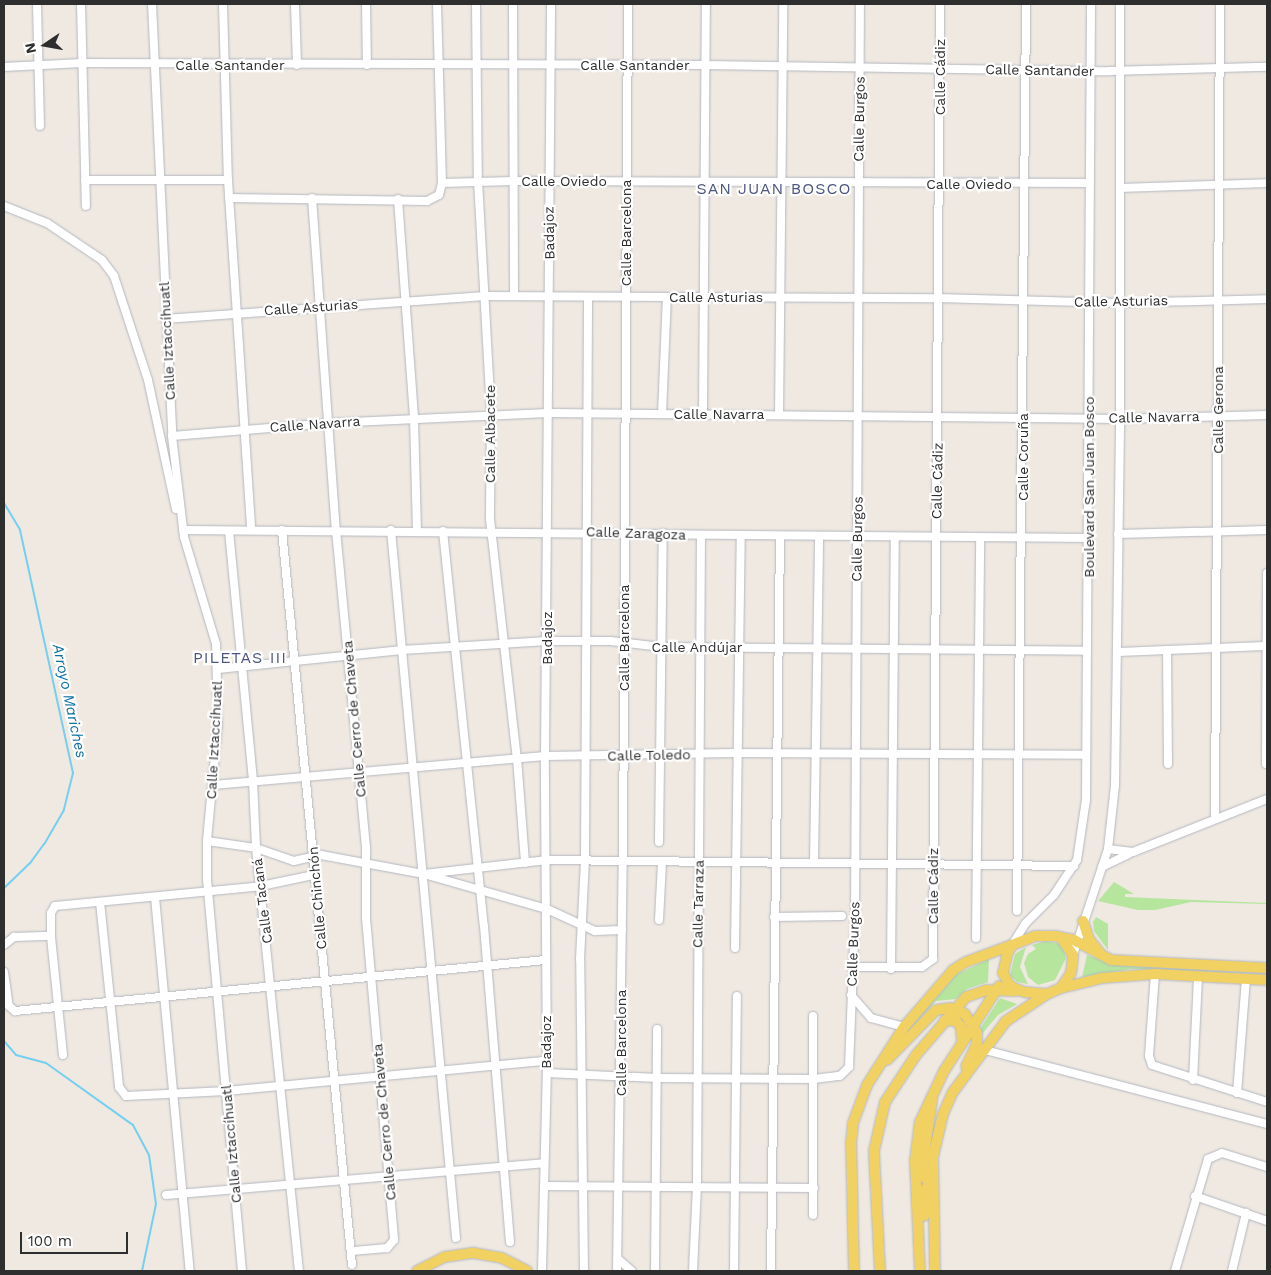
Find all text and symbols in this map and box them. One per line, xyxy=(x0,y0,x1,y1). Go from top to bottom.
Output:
north arrow xyxy=(20,20,70,70)
street label: Calle Cádiz xyxy=(932,39,948,115)
text: N xyxy=(21,41,39,55)
street label: Calle Santander xyxy=(175,57,285,73)
street label: Calle Santander xyxy=(580,57,690,73)
street label: Calle Santander xyxy=(985,61,1095,79)
street label: Calle Burgos xyxy=(850,76,868,162)
street label: Calle Oviedo xyxy=(521,173,607,189)
street label: Calle Oviedo xyxy=(926,176,1012,192)
district label: SAN JUAN BOSCO xyxy=(695,179,853,199)
street label: Calle Barcelona xyxy=(618,180,634,286)
street label: Badajoz xyxy=(540,206,558,260)
street label: Calle Iztaccíhuatl xyxy=(156,281,178,401)
street label: Calle Asturias xyxy=(669,289,763,305)
street label: Calle Asturias xyxy=(1073,292,1169,310)
street label: Calle Asturias xyxy=(263,295,359,319)
street label: Calle Gerona xyxy=(1210,366,1226,454)
street label: Calle Albacete xyxy=(482,385,498,483)
street label: Boulevard San Juan Bosco xyxy=(1081,396,1097,578)
street label: Calle Navarra xyxy=(674,406,764,422)
street label: Calle Navarra xyxy=(1108,408,1200,426)
street label: Calle Navarra xyxy=(269,412,361,436)
street label: Calle Coruña xyxy=(1015,413,1031,501)
street label: Calle Cádiz xyxy=(928,443,946,519)
street label: Calle Burgos xyxy=(848,496,866,582)
street label: Calle Zaragoza xyxy=(586,523,686,543)
street label: Calle Barcelona xyxy=(616,585,632,691)
street label: Badajoz xyxy=(539,611,555,665)
street label: Calle Andújar xyxy=(651,639,743,655)
street label: Calle Cerro de Chaveta xyxy=(339,640,369,798)
water label: Arroyo Mariches xyxy=(48,642,90,760)
district label: PILETAS III xyxy=(192,648,288,668)
street label: Calle Iztaccíhuatl xyxy=(203,680,225,800)
street label: Calle Toledo xyxy=(607,746,691,764)
street label: Calle Chinchón xyxy=(304,846,330,950)
street label: Calle Cádiz xyxy=(925,848,941,924)
street label: Calle Tacaná xyxy=(248,857,276,945)
street label: Calle Tarraza xyxy=(689,860,707,948)
street label: Calle Burgos xyxy=(843,901,863,987)
street label: Calle Barcelona xyxy=(613,990,629,1096)
street label: Badajoz xyxy=(538,1015,554,1069)
street label: Calle Cerro de Chaveta xyxy=(369,1043,399,1201)
street label: Calle Iztaccíhuatl xyxy=(217,1084,245,1204)
scale bar xyxy=(22,1222,130,1254)
text: 100 m xyxy=(28,1232,72,1250)

